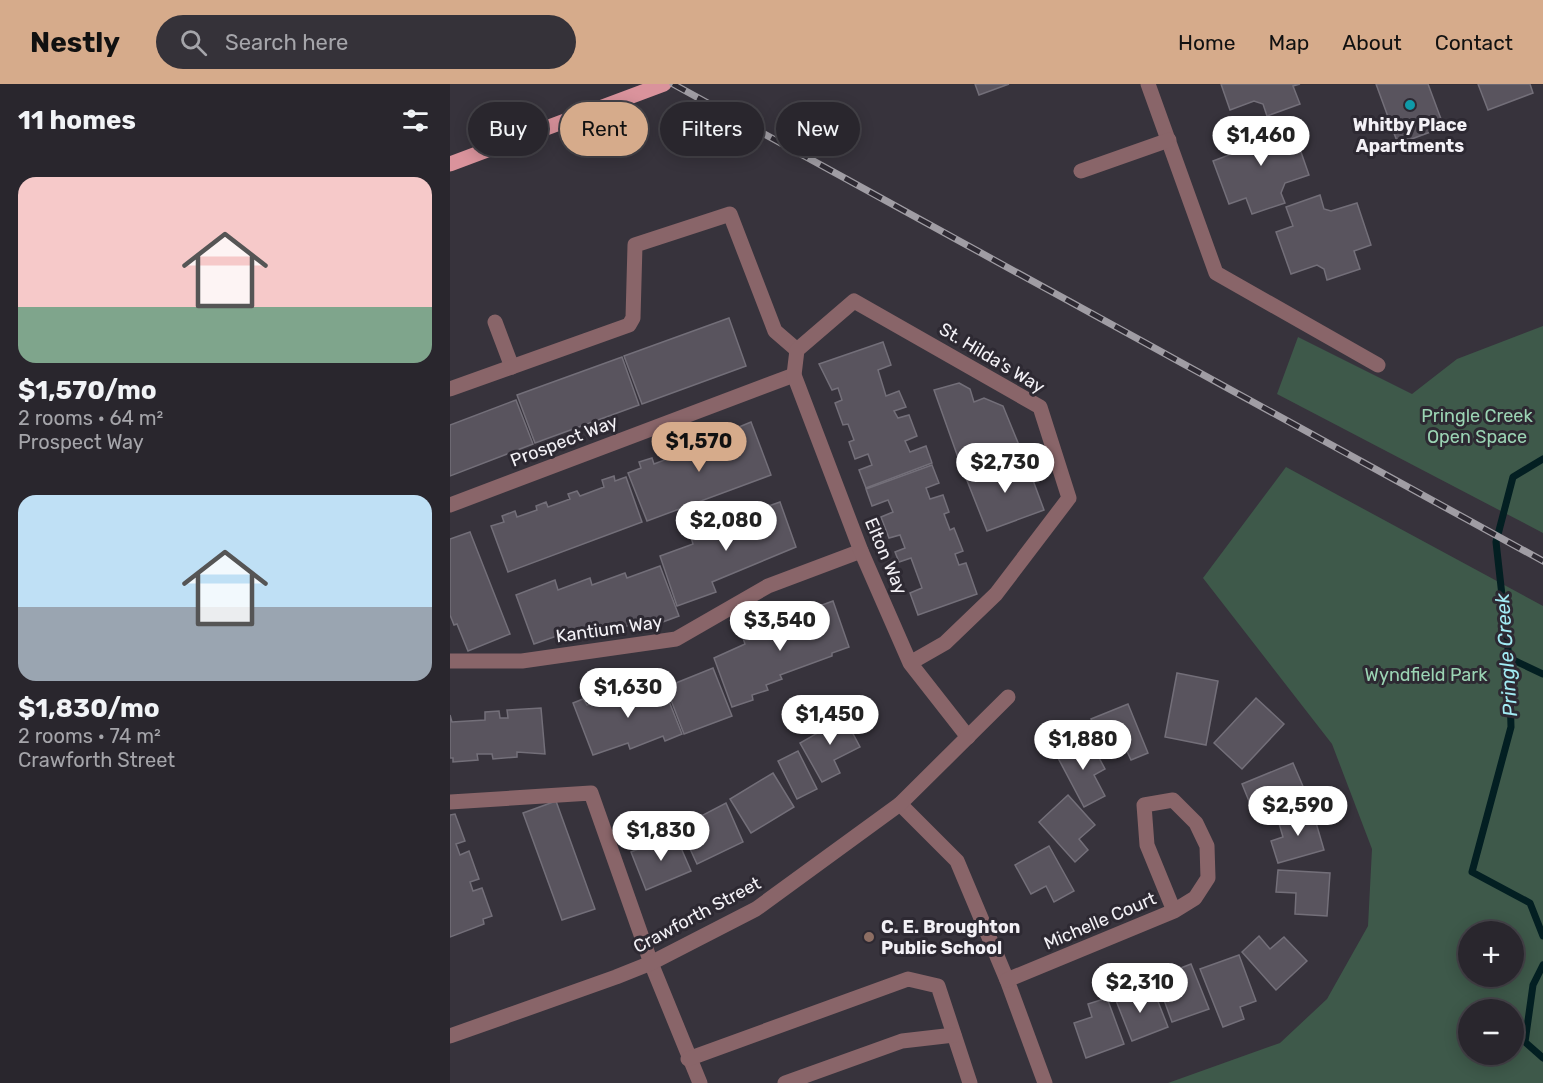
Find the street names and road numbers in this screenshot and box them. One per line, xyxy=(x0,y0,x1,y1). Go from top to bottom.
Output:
street label: St. Hilda's Way xyxy=(935,318,1049,398)
street label: Prospect Way xyxy=(507,410,621,472)
street label: Elton Way xyxy=(860,514,912,598)
street label: Kantium Way xyxy=(554,611,664,647)
street label: Crawforth Street xyxy=(629,872,765,958)
street label: Michelle Court xyxy=(1041,887,1159,955)

